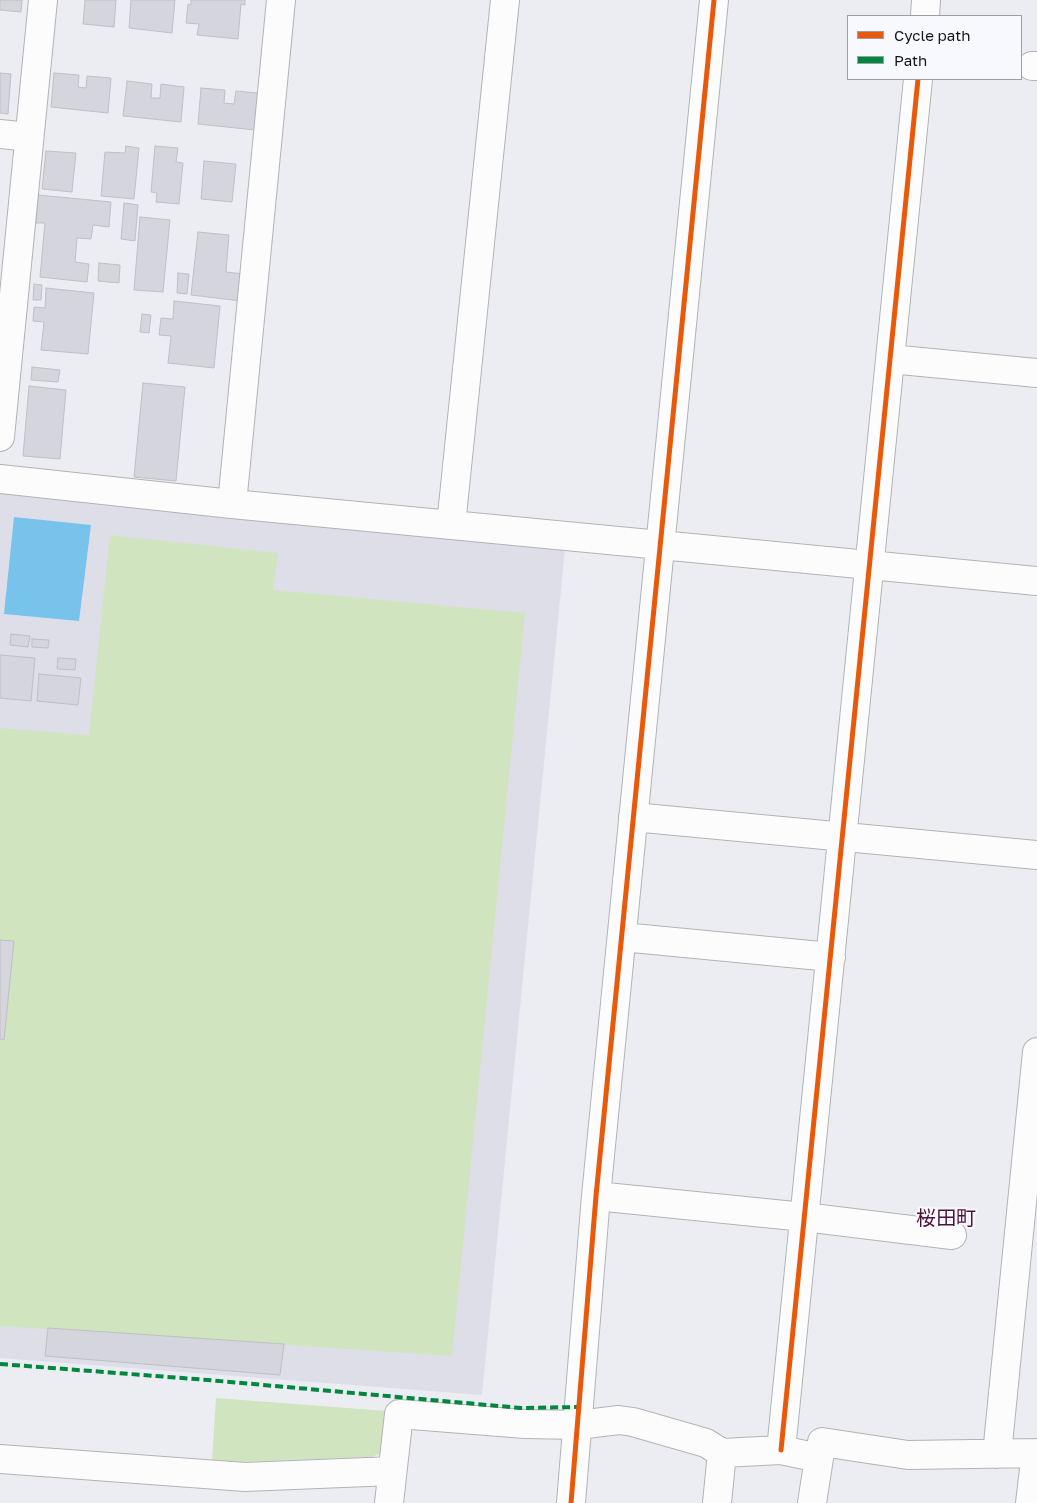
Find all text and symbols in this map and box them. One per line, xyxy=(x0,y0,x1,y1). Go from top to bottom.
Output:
legend xyxy=(847,15,1022,80)
text: Cycle path xyxy=(894,26,970,44)
text: Path xyxy=(894,51,927,69)
district label: 桜田町 xyxy=(916,1207,976,1231)

